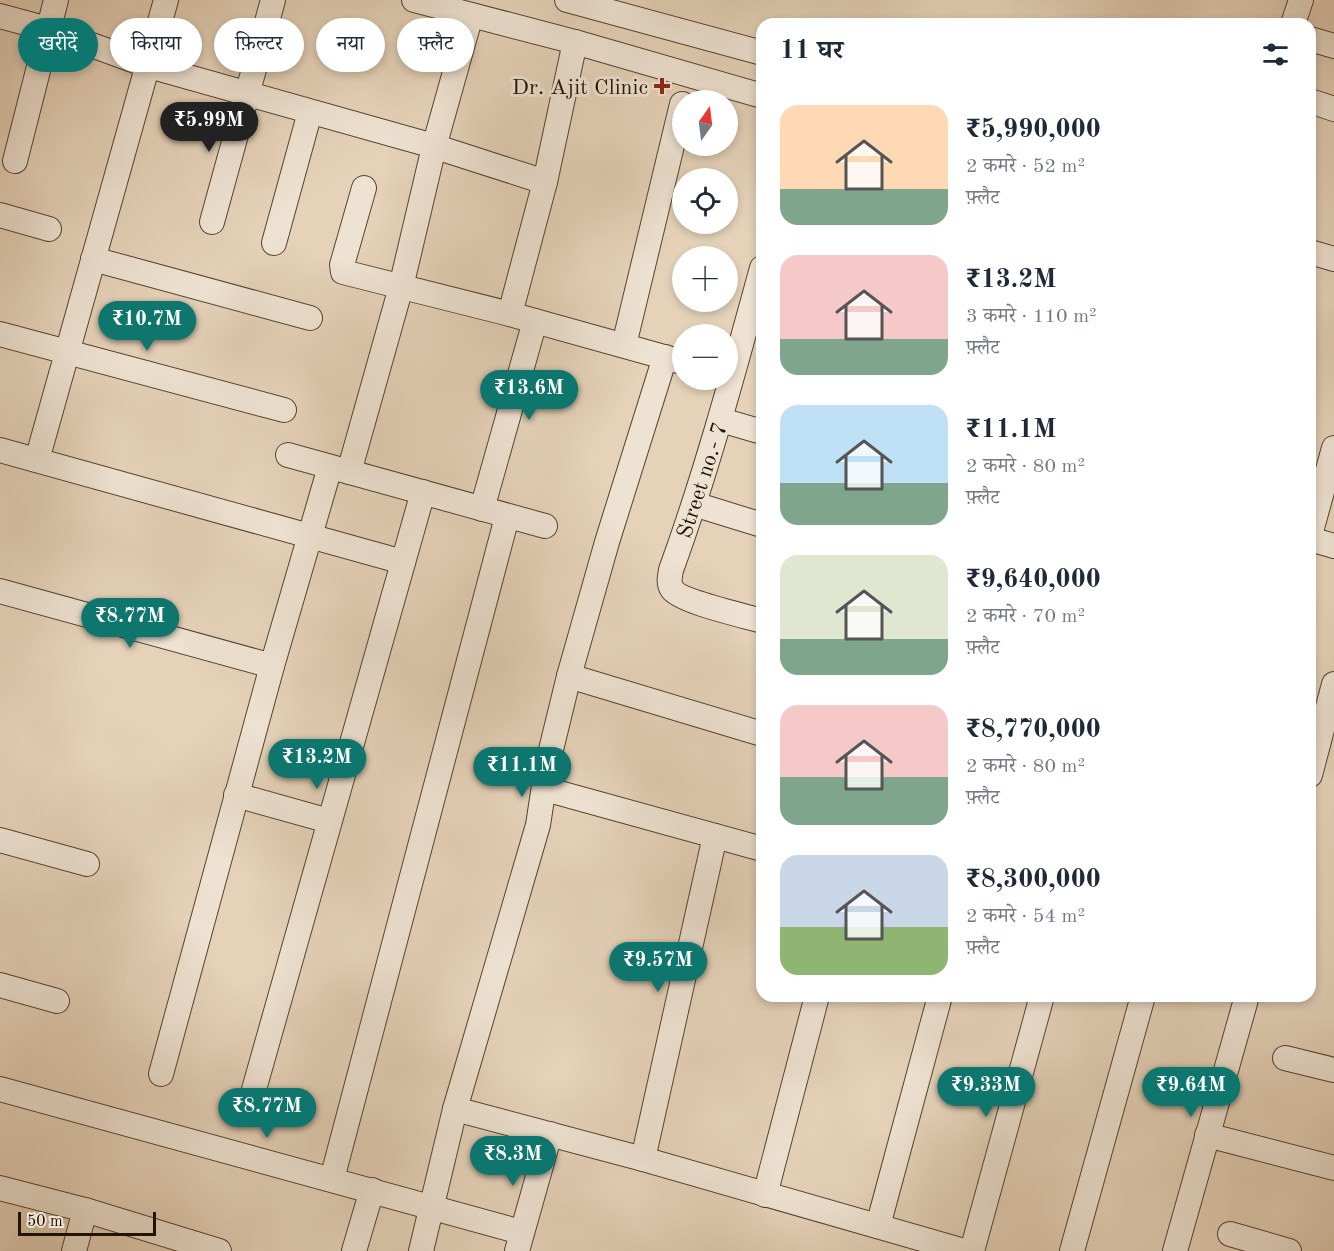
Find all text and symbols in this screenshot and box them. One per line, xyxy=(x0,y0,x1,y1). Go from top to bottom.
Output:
chip: खरीदें xyxy=(18,18,98,72)
chip: किराया xyxy=(110,18,202,72)
chip: फ़िल्टर xyxy=(214,18,304,72)
chip: नया xyxy=(316,18,385,72)
chip: फ़्लैट xyxy=(397,18,474,72)
text: 11 घर xyxy=(780,38,843,64)
icon: filters xyxy=(1259,38,1292,71)
place label: Dr. Ajit Clinic xyxy=(512,77,648,99)
marker: Dr. Ajit Clinic xyxy=(653,77,671,95)
north arrow xyxy=(672,90,738,156)
map controls xyxy=(672,90,738,390)
pin: ₹5.99M xyxy=(160,102,258,153)
text: ₹5.99M xyxy=(174,111,244,131)
text: ₹5,990,000 xyxy=(966,117,1101,143)
icon: home xyxy=(828,129,900,201)
text: 2 कमरे · 52 m² xyxy=(966,157,1085,177)
button: locate xyxy=(672,168,738,234)
text: फ़्लैट xyxy=(966,189,999,209)
button: + xyxy=(672,246,738,312)
text: ₹13.2M xyxy=(966,267,1056,293)
icon: home xyxy=(828,279,900,351)
pin: ₹10.7M xyxy=(98,301,196,352)
text: 3 कमरे · 110 m² xyxy=(966,307,1097,327)
text: ₹10.7M xyxy=(112,310,182,330)
button: − xyxy=(672,324,738,390)
text: फ़्लैट xyxy=(966,339,999,359)
pin: ₹13.6M xyxy=(480,370,578,421)
text: ₹13.6M xyxy=(494,379,564,399)
text: ₹11.1M xyxy=(966,417,1056,443)
street label: Street no.- 7 xyxy=(674,420,732,541)
icon: home xyxy=(828,429,900,501)
text: 2 कमरे · 80 m² xyxy=(966,457,1085,477)
text: फ़्लैट xyxy=(966,489,999,509)
text: ₹9,640,000 xyxy=(966,567,1101,593)
icon: home xyxy=(828,579,900,651)
pin: ₹8.77M xyxy=(81,598,179,649)
text: ₹8.77M xyxy=(95,607,165,627)
text: 2 कमरे · 70 m² xyxy=(966,607,1085,627)
text: फ़्लैट xyxy=(966,639,999,659)
text: ₹8,770,000 xyxy=(966,717,1101,743)
icon: home xyxy=(828,729,900,801)
pin: ₹13.2M xyxy=(268,739,366,790)
pin: ₹11.1M xyxy=(473,747,571,798)
text: ₹13.2M xyxy=(282,748,352,768)
text: ₹11.1M xyxy=(487,756,557,776)
text: 2 कमरे · 80 m² xyxy=(966,757,1085,777)
text: फ़्लैट xyxy=(966,789,999,809)
text: ₹8,300,000 xyxy=(966,867,1101,893)
icon: home xyxy=(828,879,900,951)
text: 2 कमरे · 54 m² xyxy=(966,907,1085,927)
text: फ़्लैट xyxy=(966,939,999,959)
pin: ₹9.57M xyxy=(609,942,707,993)
text: ₹9.57M xyxy=(623,951,693,971)
pin: ₹9.33M xyxy=(937,1067,1035,1118)
pin: ₹9.64M xyxy=(1142,1067,1240,1118)
text: ₹9.33M xyxy=(951,1076,1021,1096)
text: ₹9.64M xyxy=(1156,1076,1226,1096)
pin: ₹8.77M xyxy=(218,1088,316,1139)
text: ₹8.77M xyxy=(232,1097,302,1117)
pin: ₹8.3M xyxy=(471,1136,555,1187)
text: ₹8.3M xyxy=(484,1145,542,1165)
scale bar xyxy=(18,1209,156,1236)
text: 50 m xyxy=(27,1214,63,1230)

